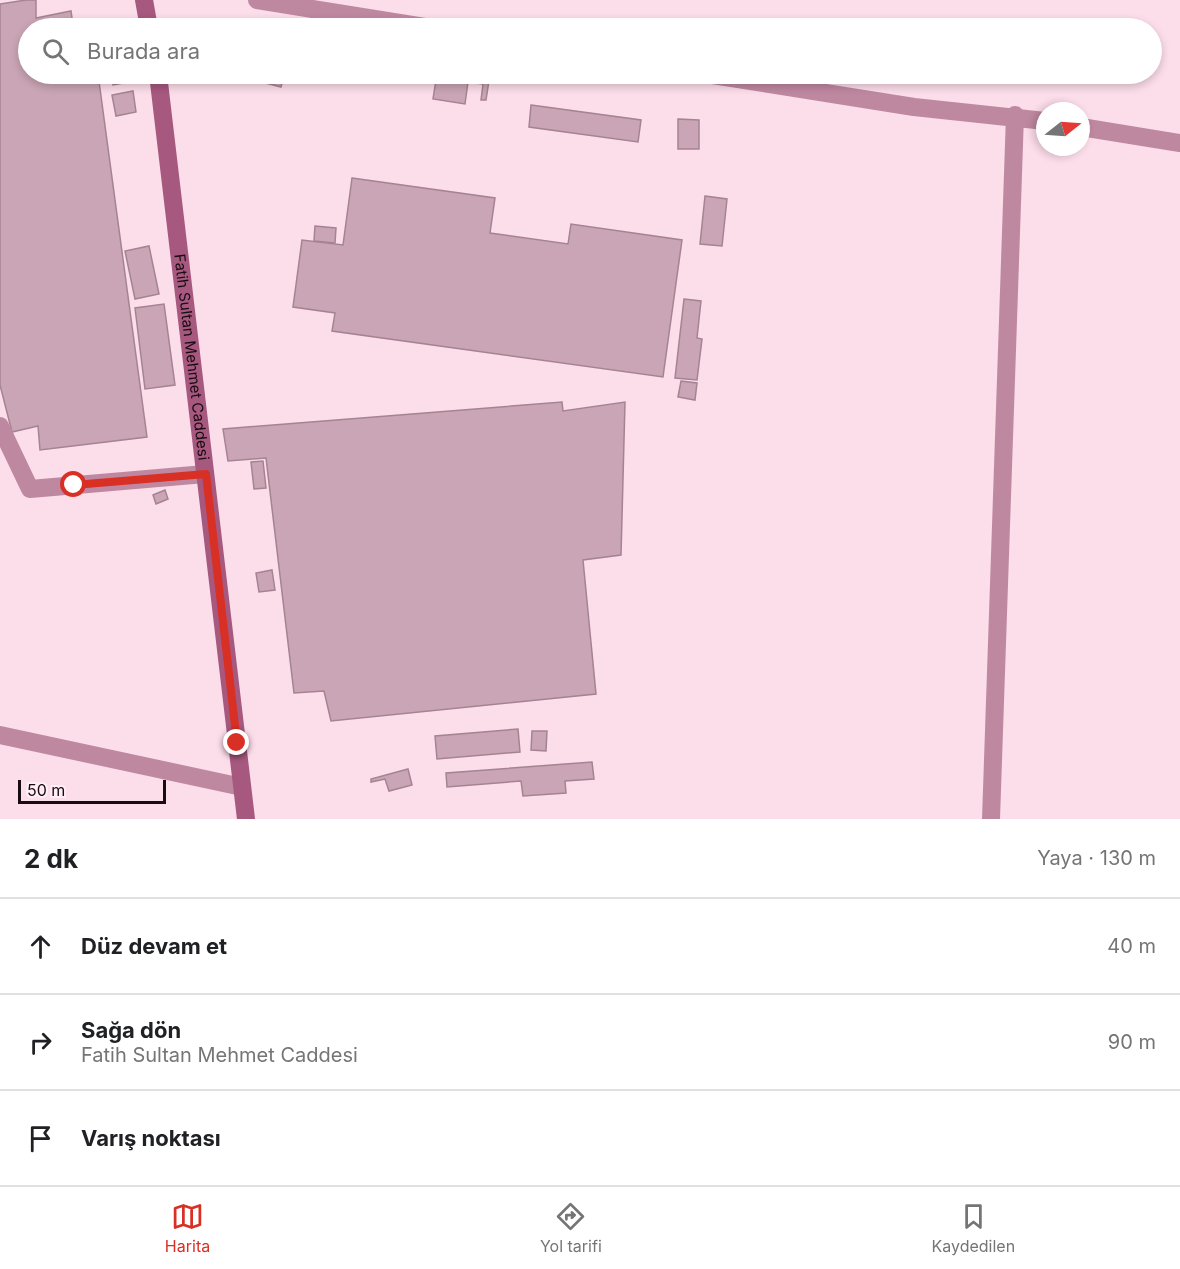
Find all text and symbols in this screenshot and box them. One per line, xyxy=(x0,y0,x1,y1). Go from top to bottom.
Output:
search box xyxy=(18,18,1162,84)
icon: search xyxy=(39,35,72,68)
text: Burada ara xyxy=(87,38,200,64)
north arrow xyxy=(1036,102,1090,156)
street label: Fatih Sultan Mehmet Caddesi xyxy=(170,253,214,461)
route start xyxy=(60,471,86,497)
route end xyxy=(223,729,249,755)
scale bar xyxy=(18,777,166,804)
text: 50 m xyxy=(27,780,65,800)
text: 2 dk xyxy=(24,843,78,874)
text: Yaya · 130 m xyxy=(1037,846,1156,870)
icon: ahead xyxy=(24,930,57,963)
text: Düz devam et xyxy=(81,933,227,959)
text: 40 m xyxy=(1107,934,1156,958)
text: Sağa dön xyxy=(81,1017,181,1043)
icon: right xyxy=(24,1026,57,1059)
text: 90 m xyxy=(1108,1030,1156,1054)
text: Fatih Sultan Mehmet Caddesi xyxy=(81,1043,358,1067)
icon: arrive xyxy=(24,1122,57,1155)
text: Varış noktası xyxy=(81,1125,221,1151)
tab: Harita xyxy=(165,1200,210,1256)
tab: Yol tarifi xyxy=(540,1200,602,1256)
tab: Kaydedilen xyxy=(931,1200,1015,1256)

